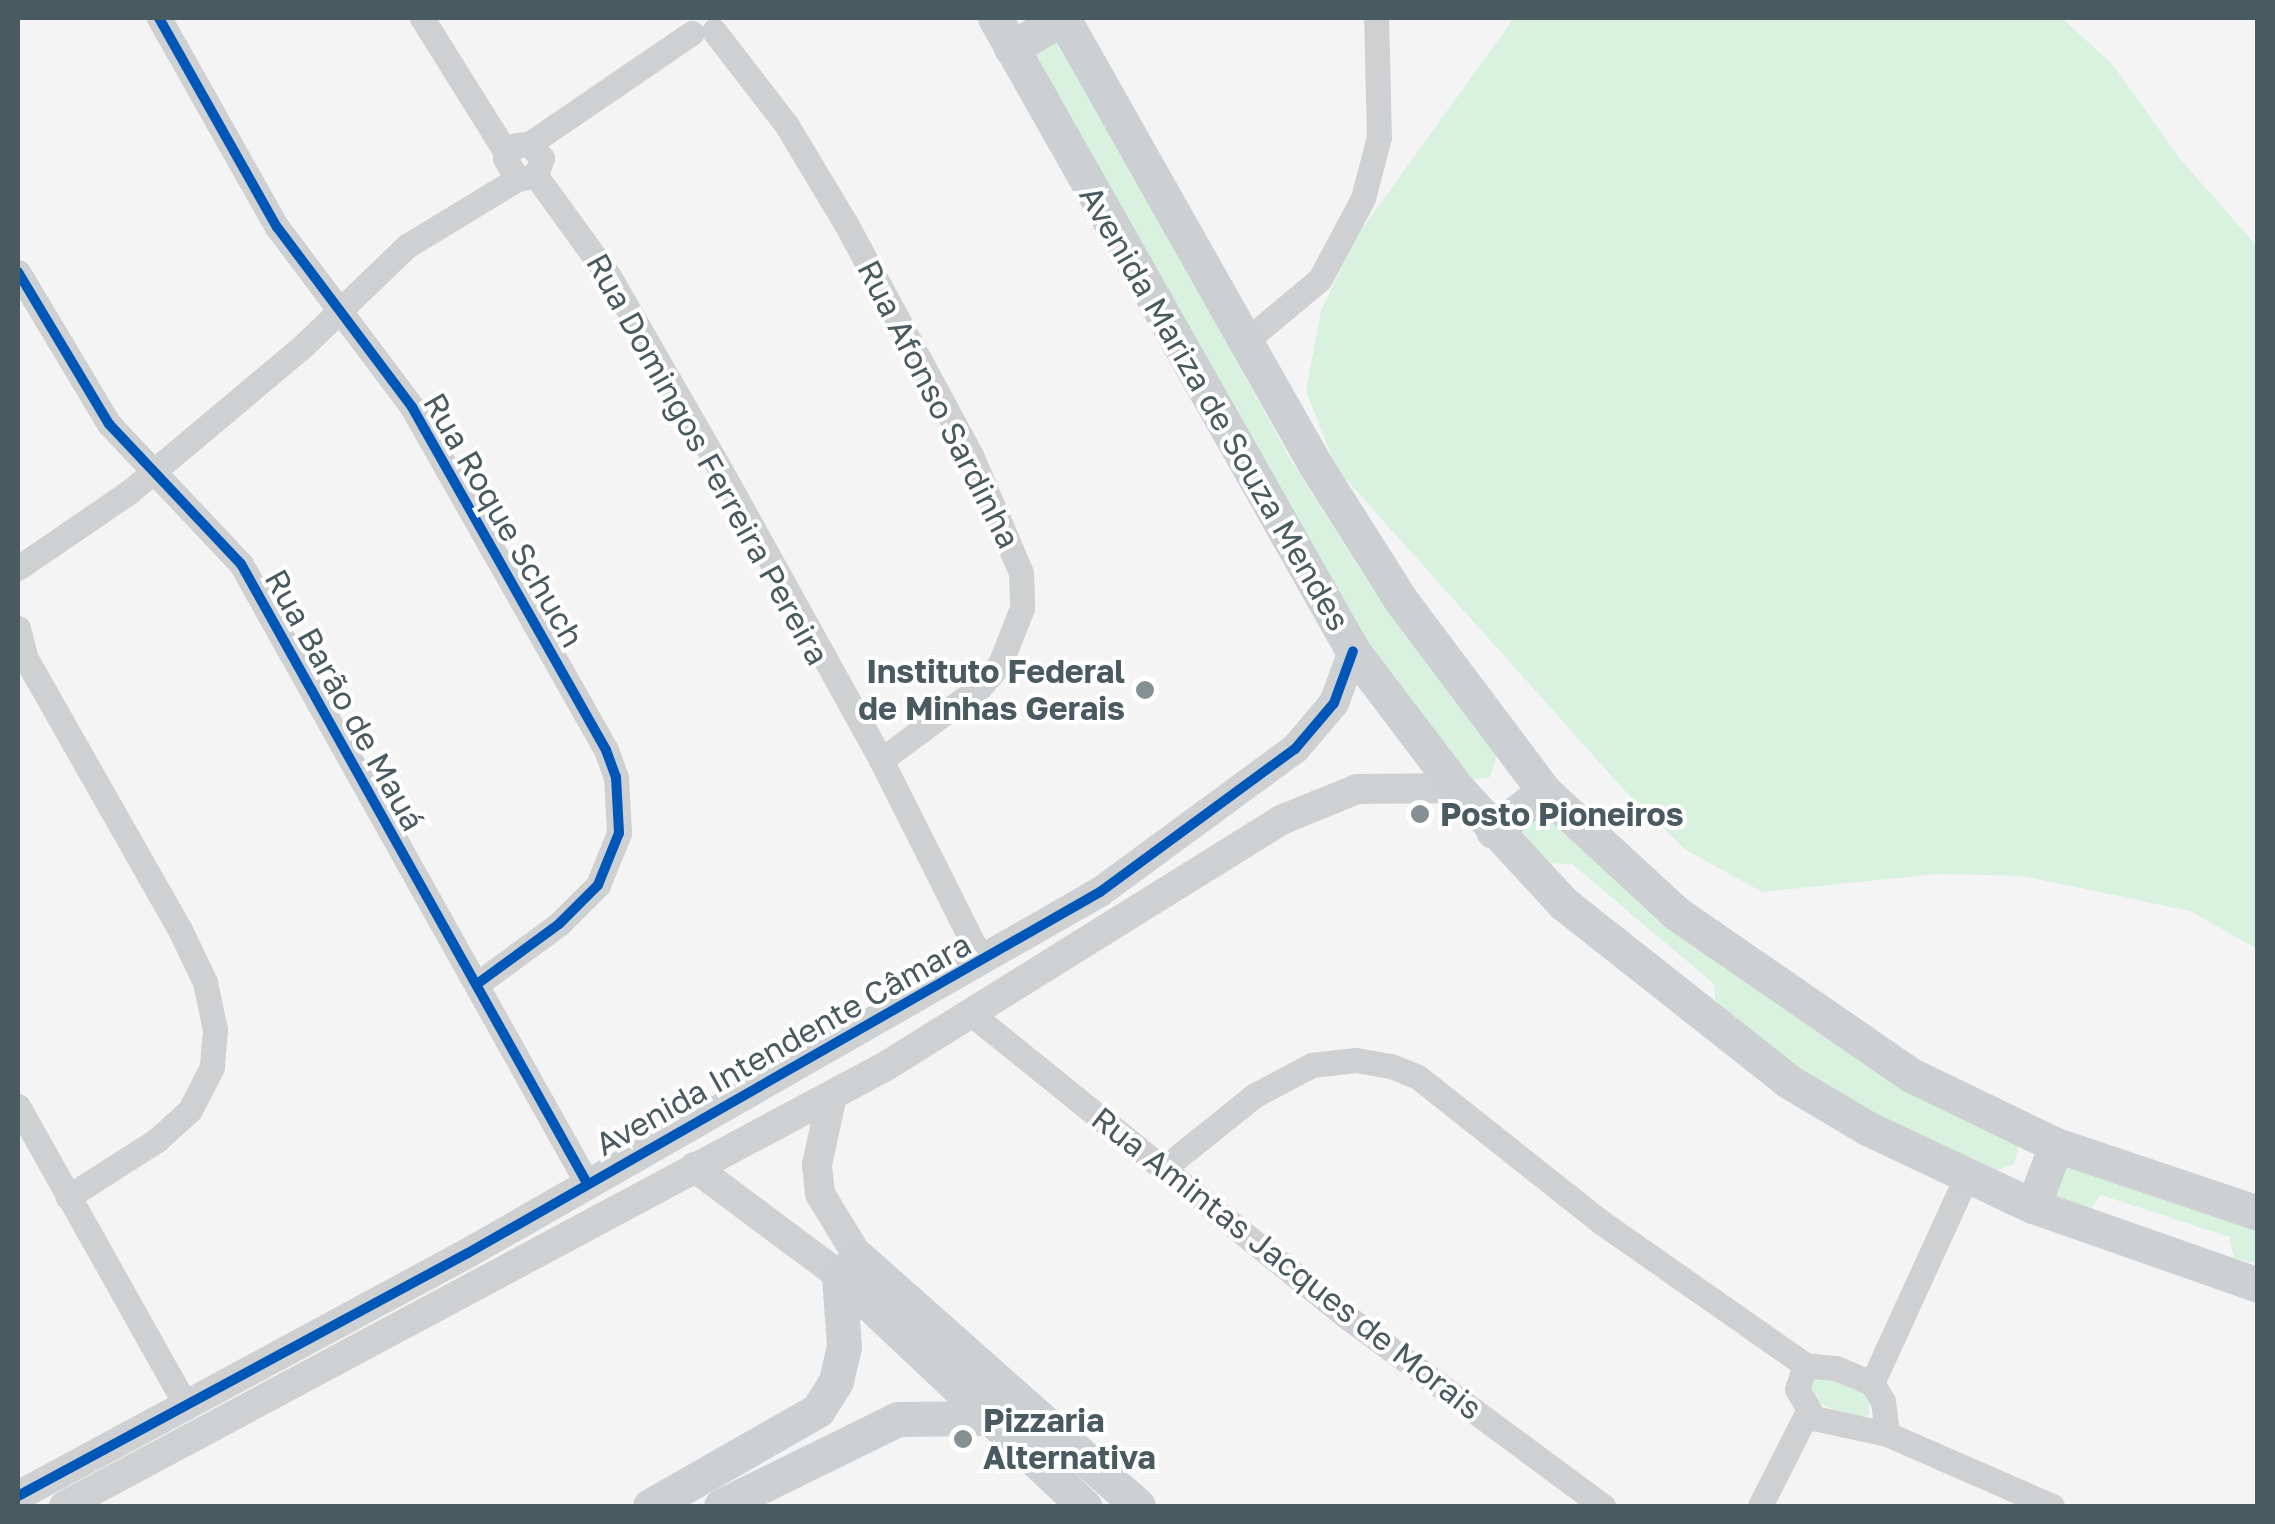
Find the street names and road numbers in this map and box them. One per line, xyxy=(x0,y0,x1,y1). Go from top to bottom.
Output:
street label: Avenida Mariza de Souza Mendes xyxy=(1072,179,1358,637)
street label: Rua Domingos Ferreira Pereira xyxy=(579,247,837,671)
street label: Rua Afonso Sardinha xyxy=(850,254,1028,554)
street label: Rua Roque Schuch xyxy=(416,386,592,654)
street label: Rua Barão de Mauá xyxy=(257,563,433,837)
street label: Avenida Intendente Câmara xyxy=(589,925,977,1163)
street label: Rua Amintas Jacques de Morais xyxy=(1084,1099,1490,1427)

